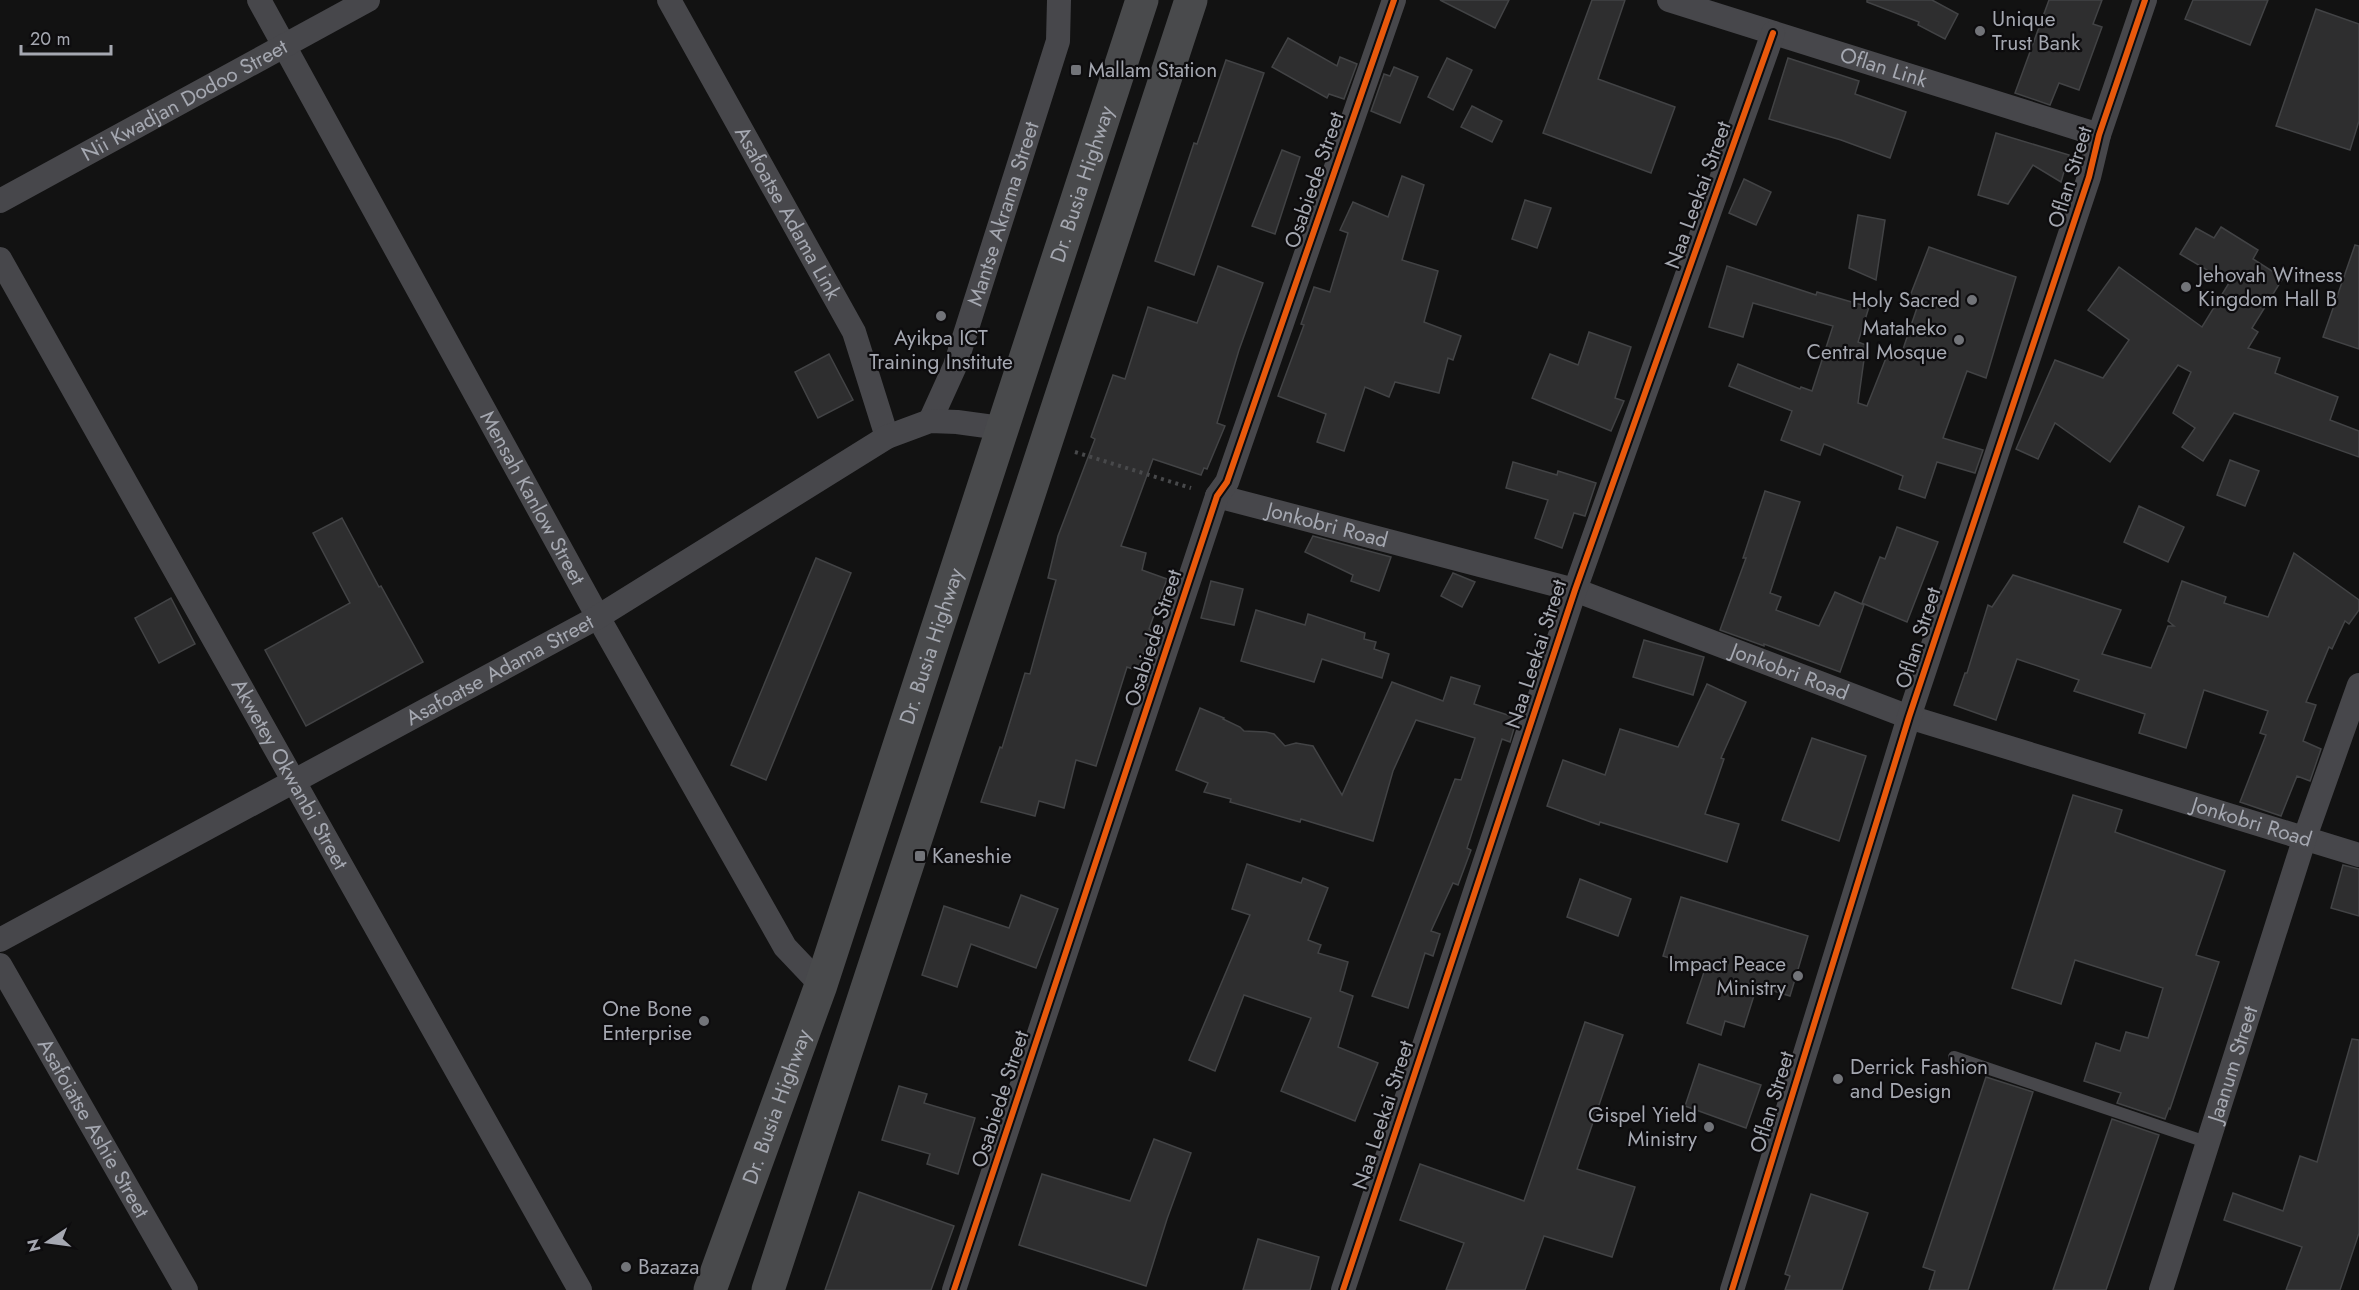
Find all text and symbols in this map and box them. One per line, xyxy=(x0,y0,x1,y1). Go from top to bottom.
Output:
place label: Unique Trust Bank xyxy=(1992,4,2081,58)
scale bar xyxy=(21,18,111,56)
marker: Unique Trust Bank xyxy=(1973,24,1987,38)
text: 20 m xyxy=(30,26,70,52)
street label: Nii Kwadjan Dodoo Street xyxy=(76,32,293,169)
street label: Oflan Link xyxy=(1836,40,1932,95)
place label: Mallam Station xyxy=(1088,55,1217,85)
marker: Mallam Station xyxy=(1069,63,1083,77)
street label: Dr. Busia Highway xyxy=(1043,101,1122,266)
street label: Osabiede Street xyxy=(1277,108,1351,252)
street label: Naa Leekai Street xyxy=(1657,117,1739,273)
street label: Mantse Akrama Street xyxy=(960,118,1047,310)
street label: Asafoatse Adama Link xyxy=(727,121,849,306)
street label: Oflan Street xyxy=(2040,122,2100,232)
place label: Jehovah Witness Kingdom Hall B xyxy=(2195,260,2343,314)
marker: Jehovah Witness Kingdom Hall B xyxy=(2179,280,2193,294)
place label: Holy Sacred xyxy=(1852,285,1960,315)
marker: Holy Sacred xyxy=(1965,293,1979,307)
marker: Ayikpa ICT Training Institute xyxy=(934,309,948,323)
place label: Mataheko Central Mosque xyxy=(1807,313,1947,367)
place label: Ayikpa ICT Training Institute xyxy=(869,323,1013,377)
marker: Mataheko Central Mosque xyxy=(1952,333,1966,347)
street label: Mensah Kanlow Street xyxy=(473,405,593,590)
street label: Jonkobri Road xyxy=(1260,494,1391,555)
street label: Dr. Busia Highway xyxy=(892,563,971,728)
street label: Osabiede Street xyxy=(1117,566,1189,710)
street label: Naa Leekai Street xyxy=(1498,576,1574,732)
street label: Oflan Street xyxy=(1888,583,1948,693)
street label: Asafoatse Adama Street xyxy=(400,607,599,733)
street label: Jonkobri Road xyxy=(1724,635,1853,708)
street label: Akwetey Okwanbi Street xyxy=(224,673,356,875)
street label: Jonkobri Road xyxy=(2185,789,2316,855)
place label: Kaneshie xyxy=(932,841,1012,871)
marker: Kaneshie xyxy=(913,849,927,863)
place label: Impact Peace Ministry xyxy=(1668,949,1787,1003)
marker: Impact Peace Ministry xyxy=(1791,969,1805,983)
place label: One Bone Enterprise xyxy=(602,994,692,1048)
street label: Jaanum Street xyxy=(2199,1002,2265,1129)
marker: One Bone Enterprise xyxy=(697,1014,711,1028)
street label: Dr. Busia Highway xyxy=(735,1024,819,1188)
street label: Osabiede Street xyxy=(964,1027,1036,1171)
street label: Asafoiatse Ashie Street xyxy=(30,1033,157,1223)
street label: Naa Leekai Street xyxy=(1345,1037,1421,1193)
street label: Oflan Street xyxy=(1742,1047,1802,1157)
place label: Derrick Fashion and Design xyxy=(1850,1052,1988,1106)
marker: Derrick Fashion and Design xyxy=(1831,1072,1845,1086)
place label: Gispel Yield Ministry xyxy=(1588,1100,1698,1154)
marker: Gispel Yield Ministry xyxy=(1702,1120,1716,1134)
north arrow xyxy=(18,1212,78,1272)
text: N xyxy=(21,1236,47,1254)
place label: Bazaza xyxy=(638,1252,699,1282)
marker: Bazaza xyxy=(619,1260,633,1274)

